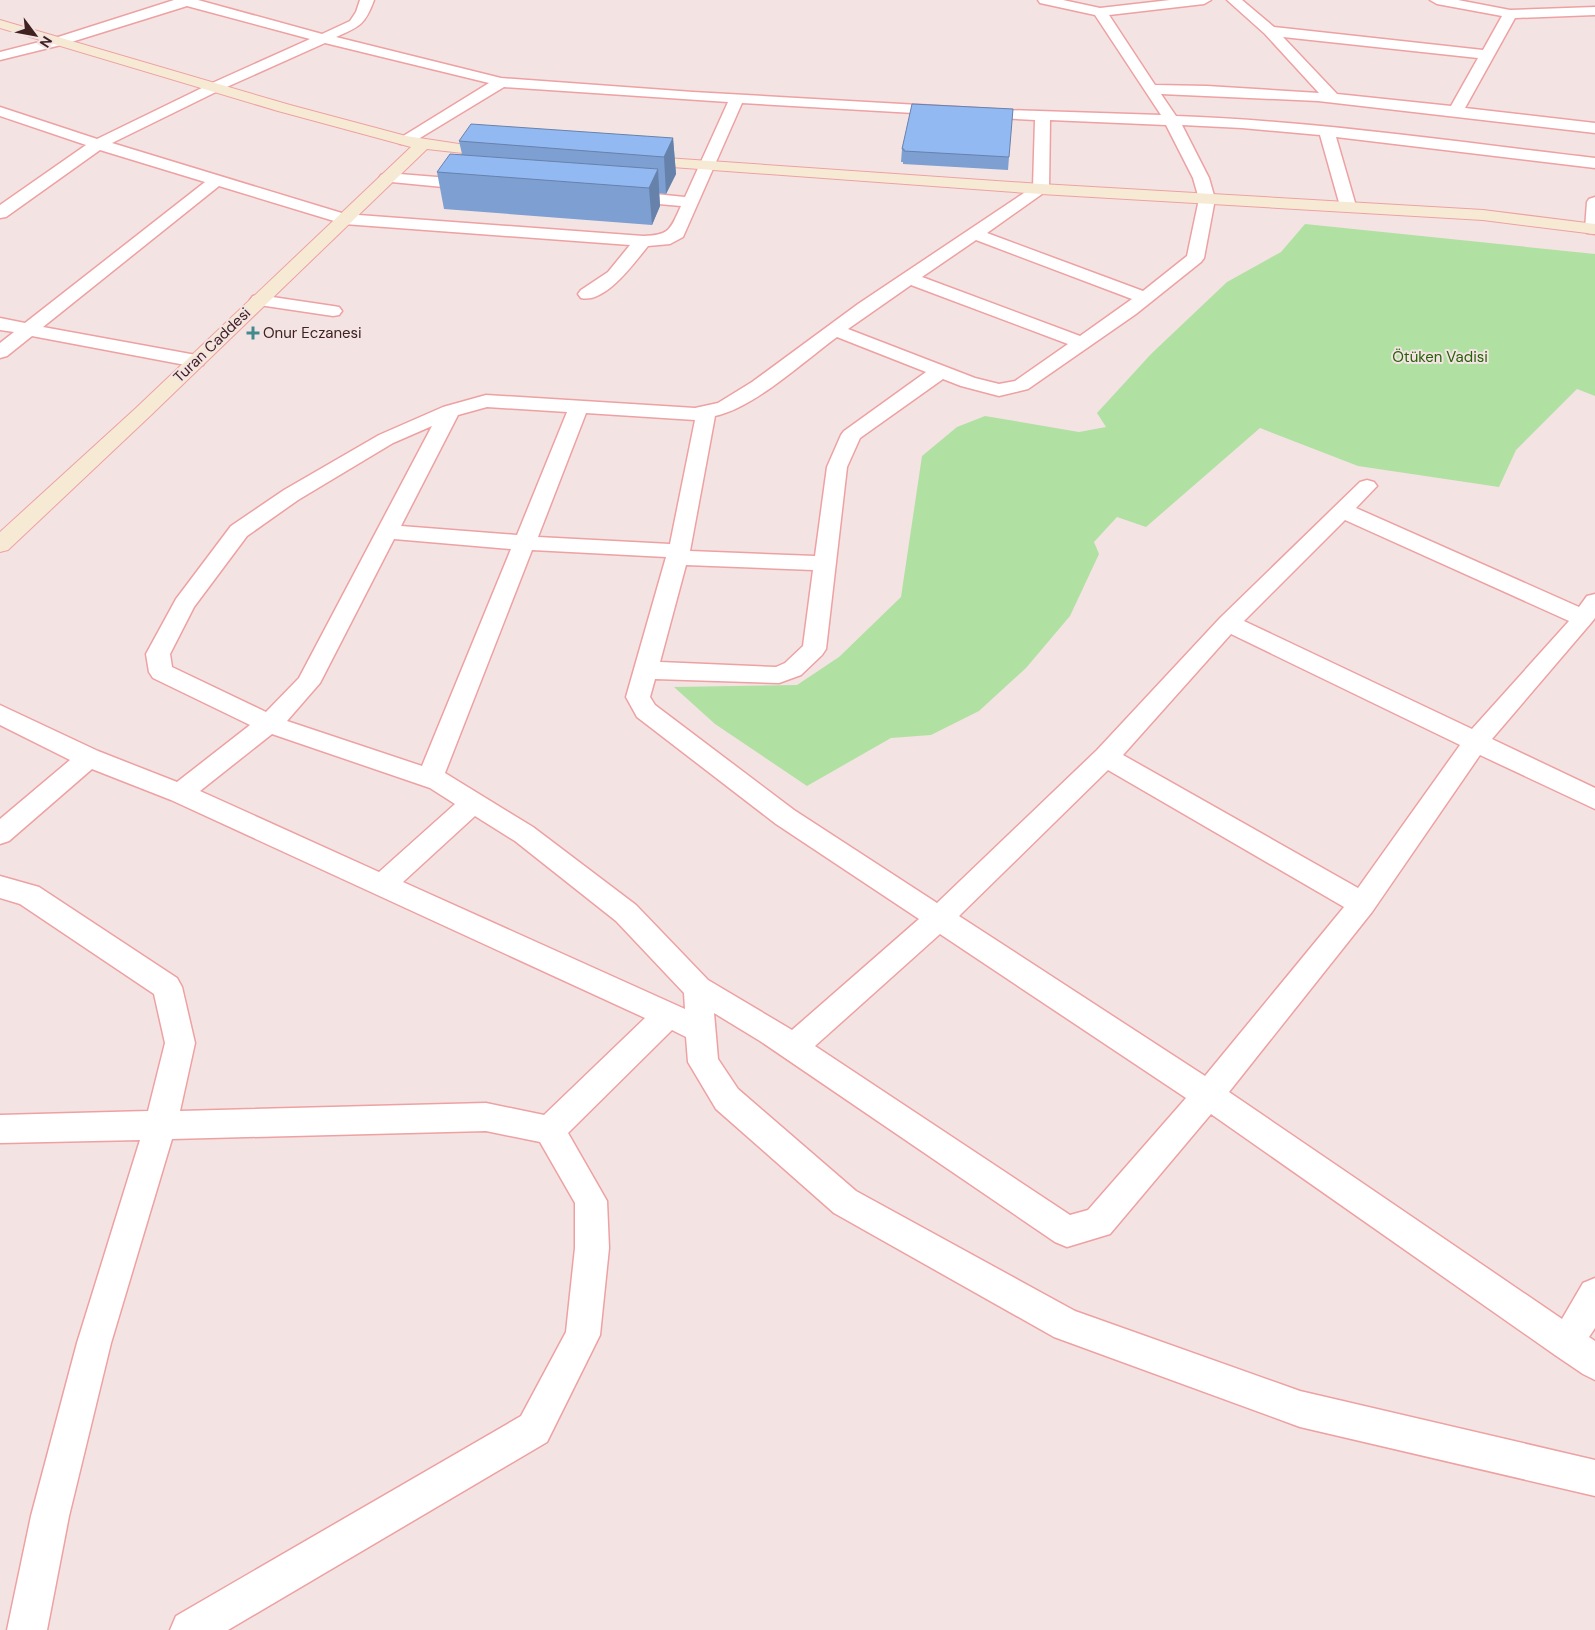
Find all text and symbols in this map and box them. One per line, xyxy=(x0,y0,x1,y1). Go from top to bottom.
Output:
north arrow xyxy=(10,10,60,60)
text: N xyxy=(36,33,56,51)
street label: Turan Caddesi xyxy=(169,303,255,387)
place label: Onur Eczanesi xyxy=(263,323,362,343)
marker: Onur Eczanesi xyxy=(247,327,259,339)
park label: Ötüken Vadisi xyxy=(1392,347,1488,367)

